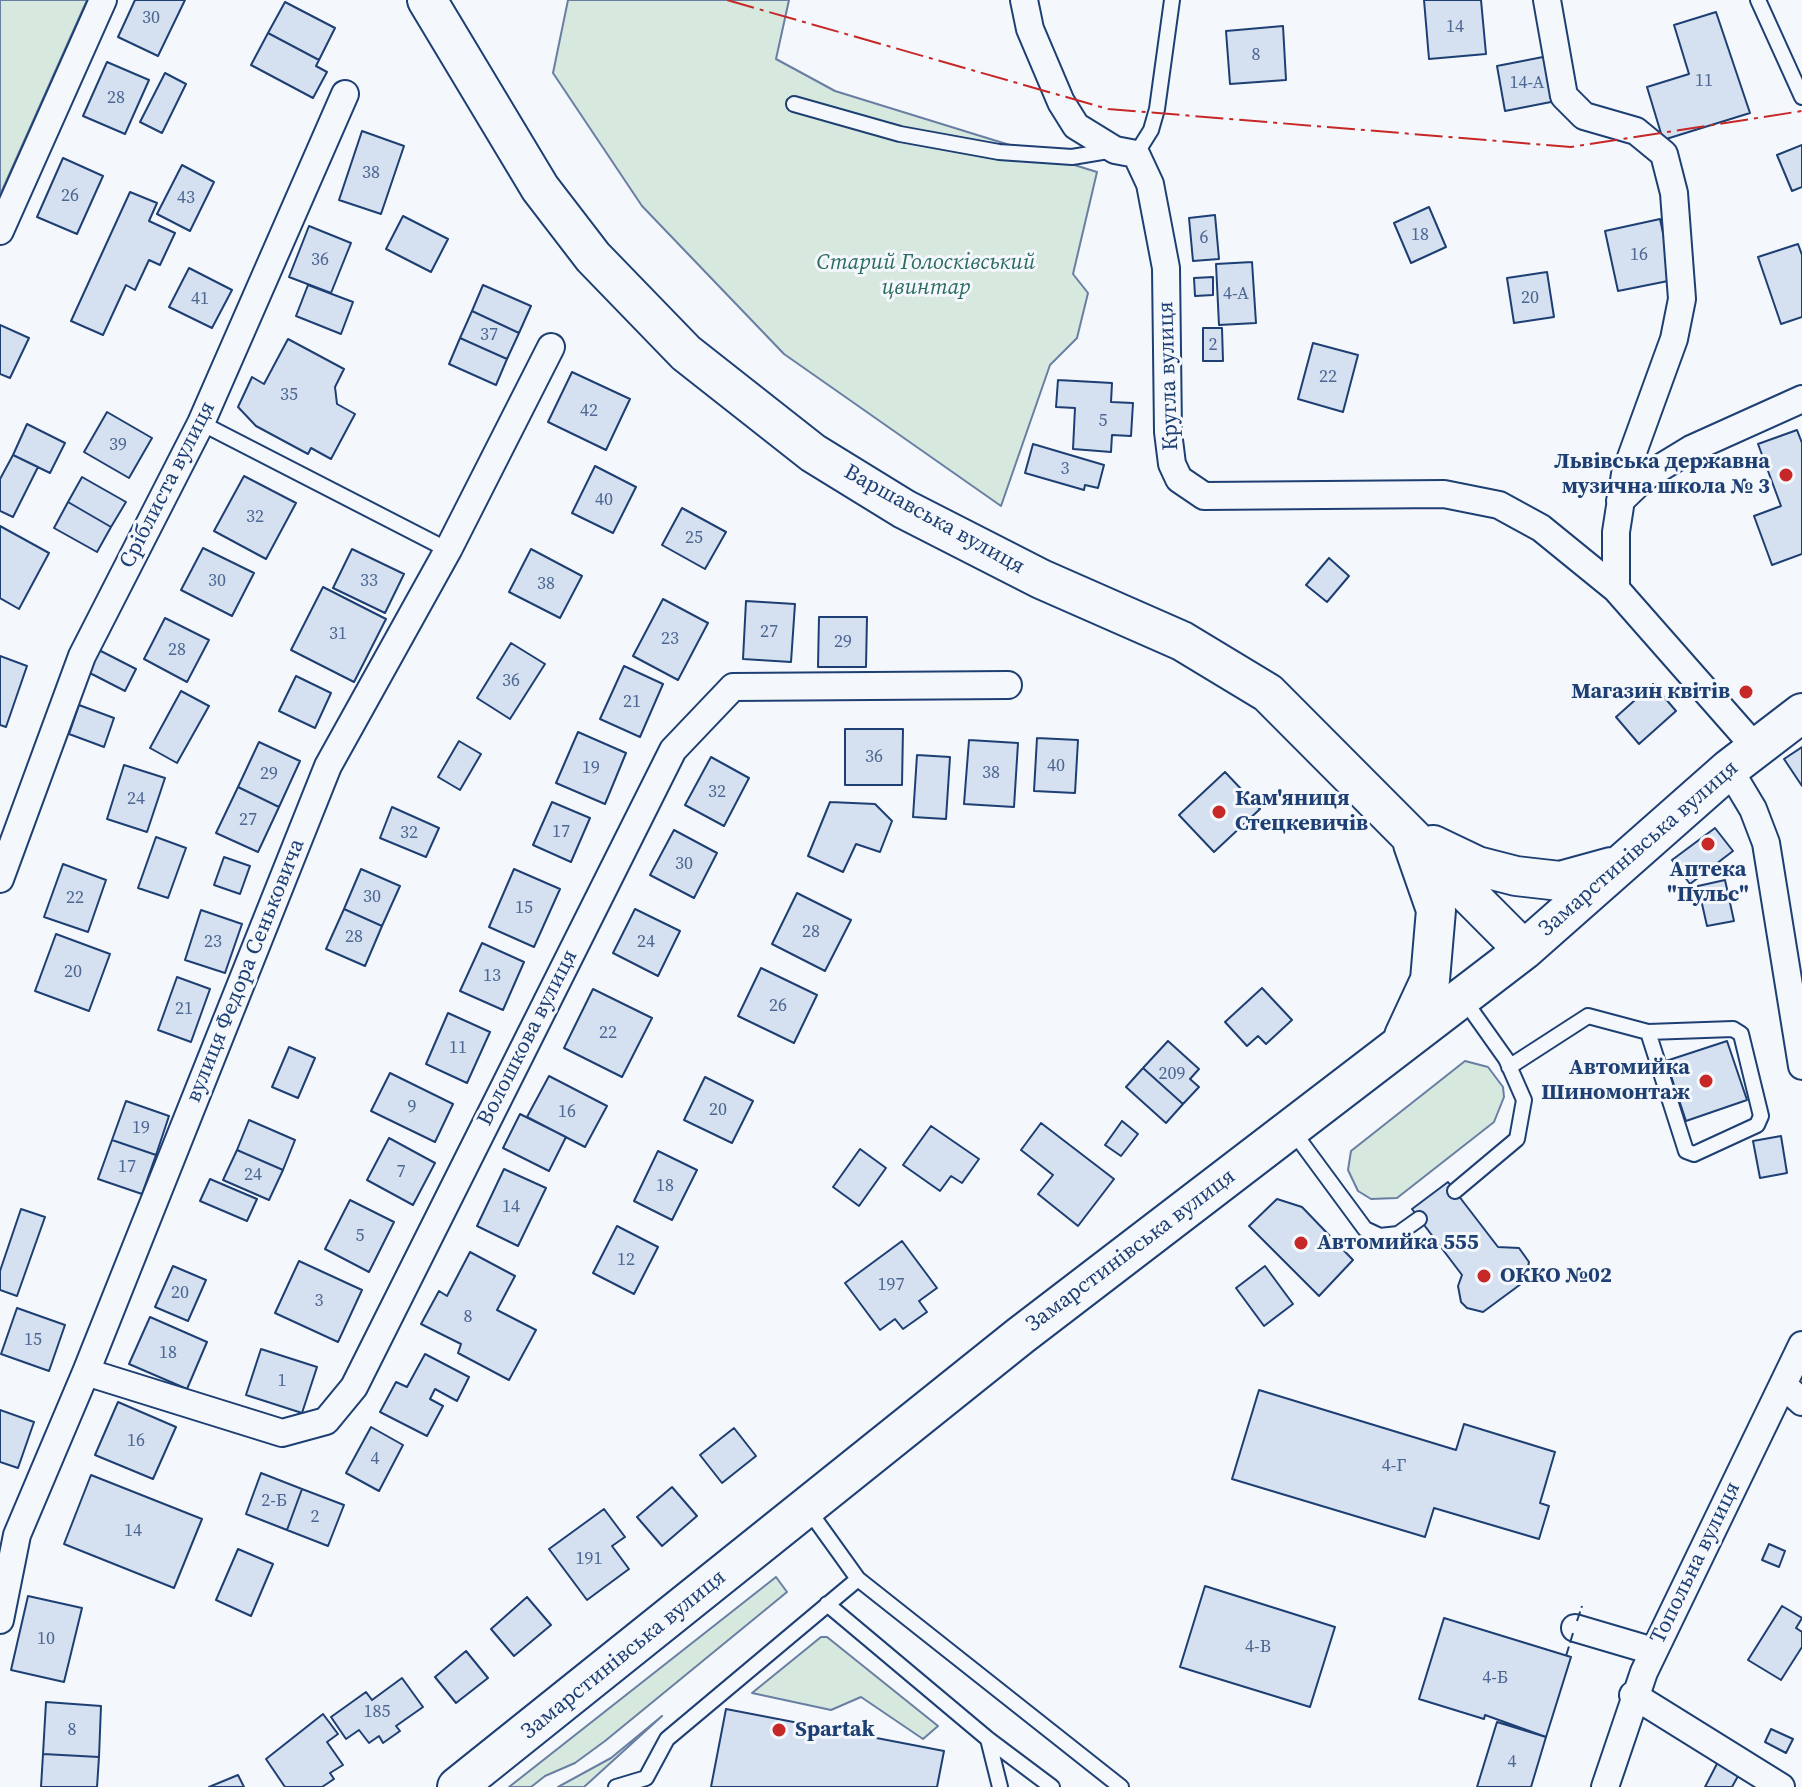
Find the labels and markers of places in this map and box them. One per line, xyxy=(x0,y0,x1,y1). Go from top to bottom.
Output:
place label: Львівська державна музична школа № 3 xyxy=(1554,449,1770,500)
marker: Львівська державна музична школа № 3 xyxy=(1777,466,1795,484)
place label: Магазин квітів xyxy=(1571,679,1730,705)
marker: Магазин квітів xyxy=(1737,683,1755,701)
place label: Кам'яниця Стецкевичів xyxy=(1235,786,1368,838)
marker: Кам'яниця Стецкевичів xyxy=(1210,803,1228,821)
marker: Аптека "Пульс" xyxy=(1699,835,1717,853)
place label: Аптека "Пульс" xyxy=(1667,857,1749,908)
place label: Автомийка Шиномонтаж xyxy=(1541,1055,1690,1106)
marker: Автомийка Шиномонтаж xyxy=(1697,1072,1715,1090)
place label: Автомийка 555 xyxy=(1317,1230,1479,1256)
marker: Автомийка 555 xyxy=(1292,1234,1310,1252)
place label: ОККО №02 xyxy=(1500,1263,1612,1289)
marker: ОККО №02 xyxy=(1475,1267,1493,1285)
place label: Spartak xyxy=(795,1717,875,1743)
marker: Spartak xyxy=(770,1721,788,1739)

